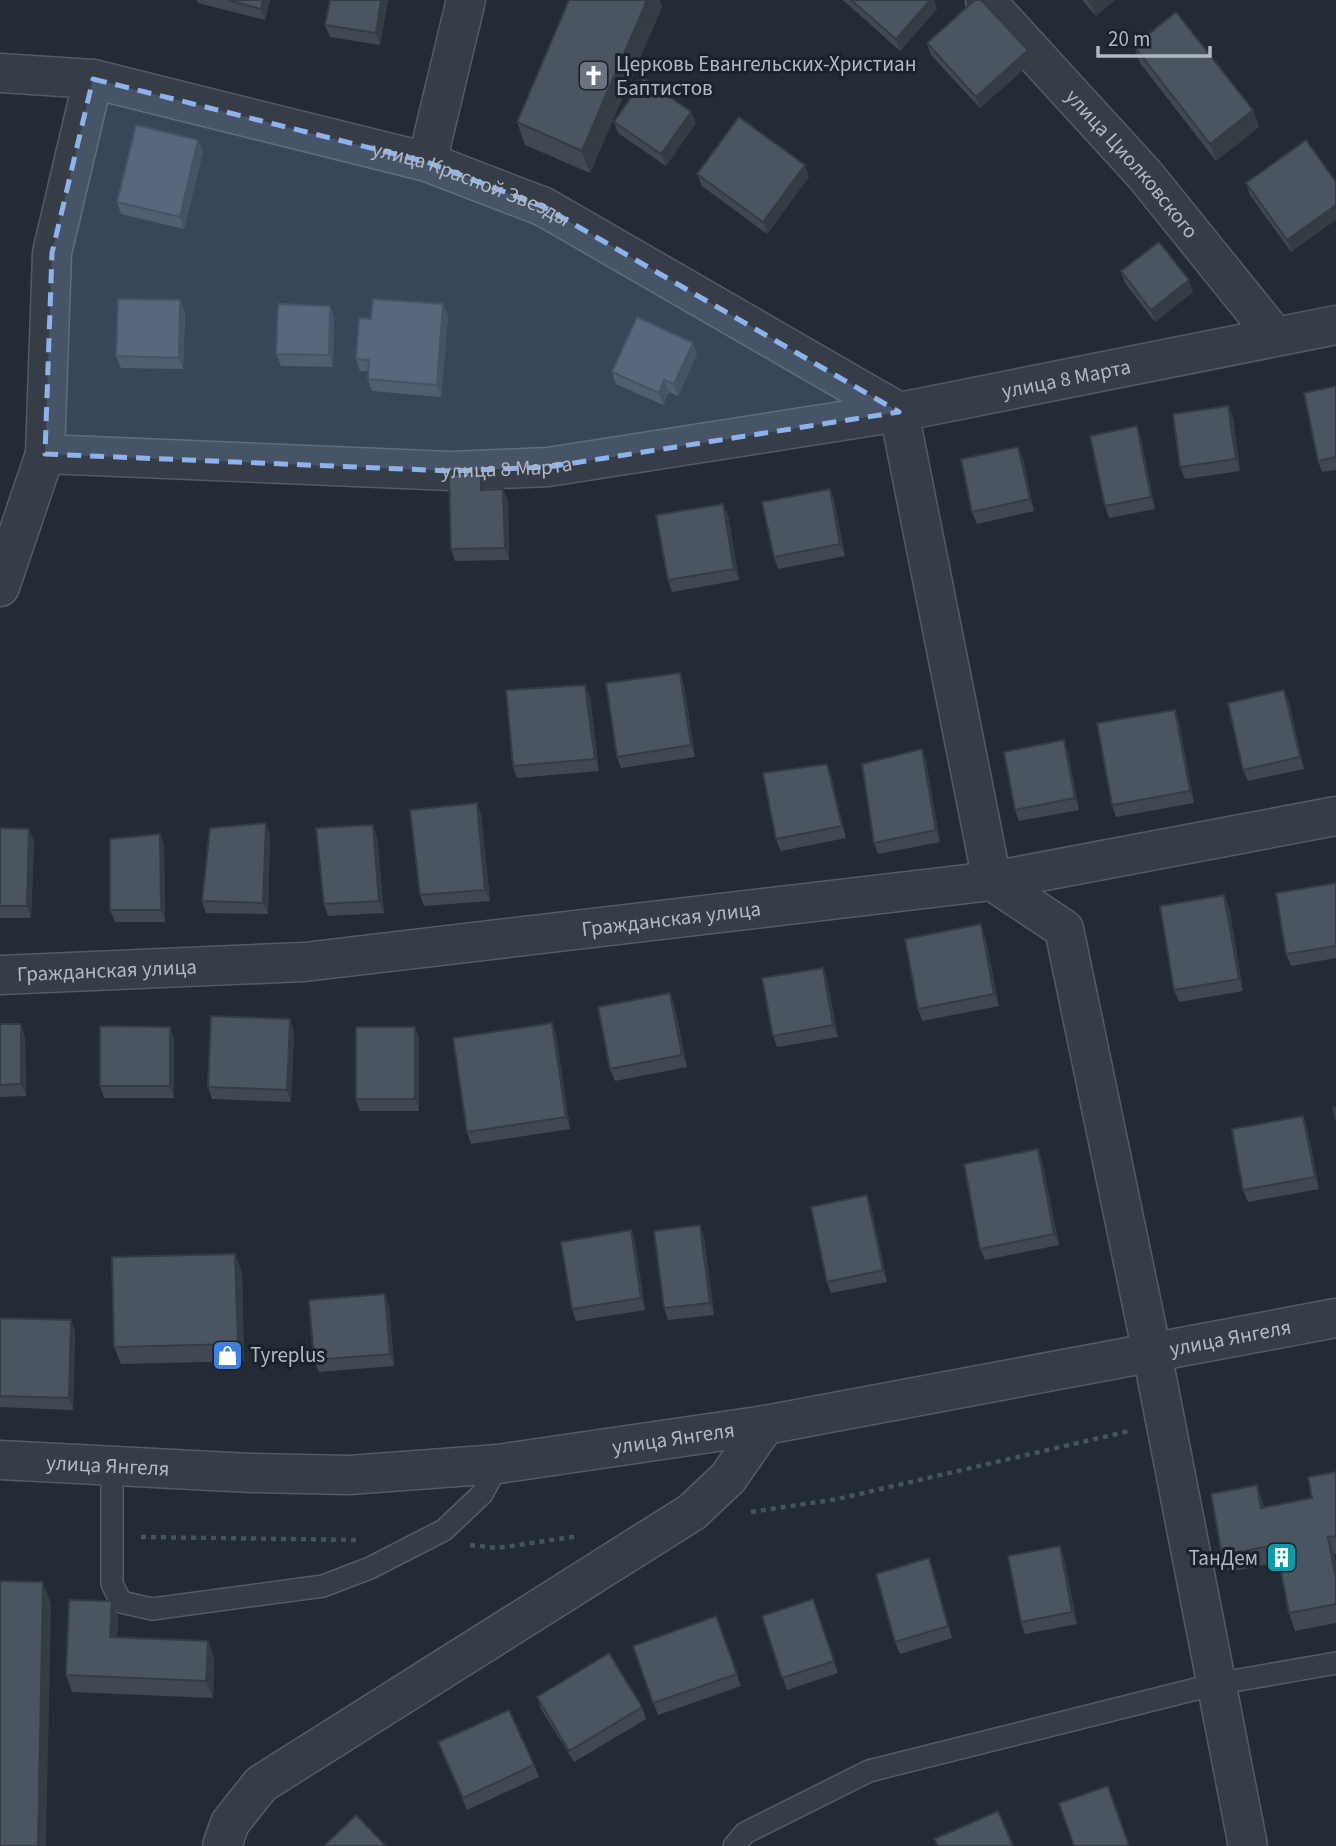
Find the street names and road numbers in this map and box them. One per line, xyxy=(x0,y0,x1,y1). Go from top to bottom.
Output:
street label: улица Циолковского xyxy=(1058,82,1205,245)
street label: улица Красной Звезды xyxy=(369,134,576,234)
street label: улица 8 Марта xyxy=(999,351,1133,406)
street label: улица 8 Марта xyxy=(441,448,574,486)
street label: Гражданская улица xyxy=(580,893,762,944)
street label: Гражданская улица xyxy=(16,952,198,989)
street label: улица Янгеля xyxy=(1167,1312,1294,1364)
street label: улица Янгеля xyxy=(610,1415,737,1462)
street label: улица Янгеля xyxy=(45,1447,170,1484)

